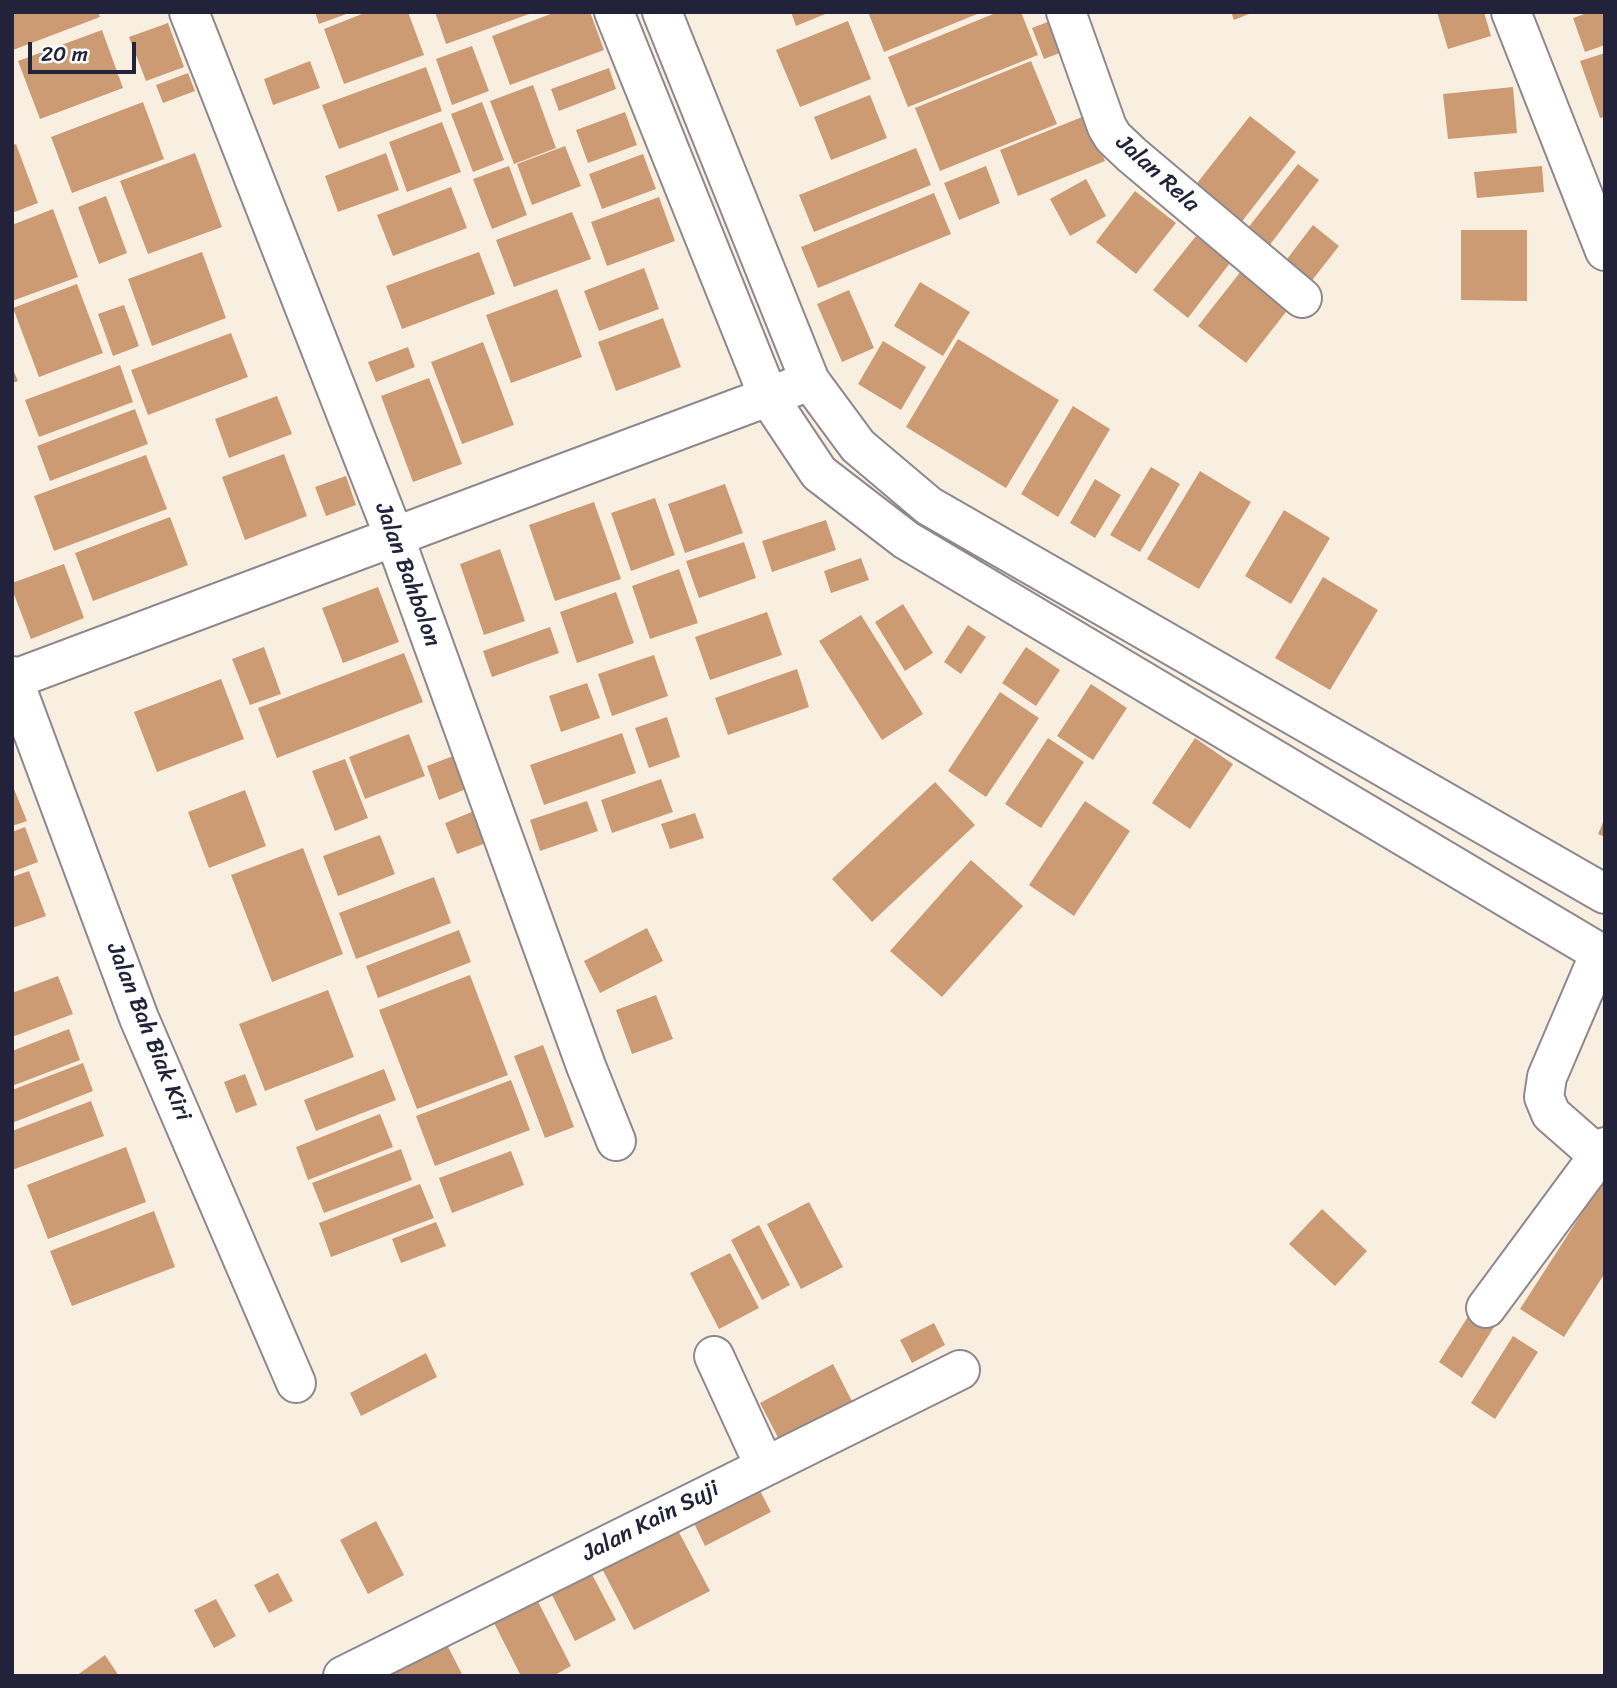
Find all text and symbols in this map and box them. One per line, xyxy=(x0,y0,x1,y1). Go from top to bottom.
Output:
scale bar xyxy=(32,28,140,72)
text: 20 m xyxy=(41,35,88,73)
street label: Jalan Rela xyxy=(1110,129,1204,219)
street label: Jalan Bahbolon xyxy=(368,499,446,651)
street label: Jalan Bah Biak Kiri xyxy=(100,939,196,1125)
street label: Jalan Kain Suji xyxy=(578,1476,724,1568)

